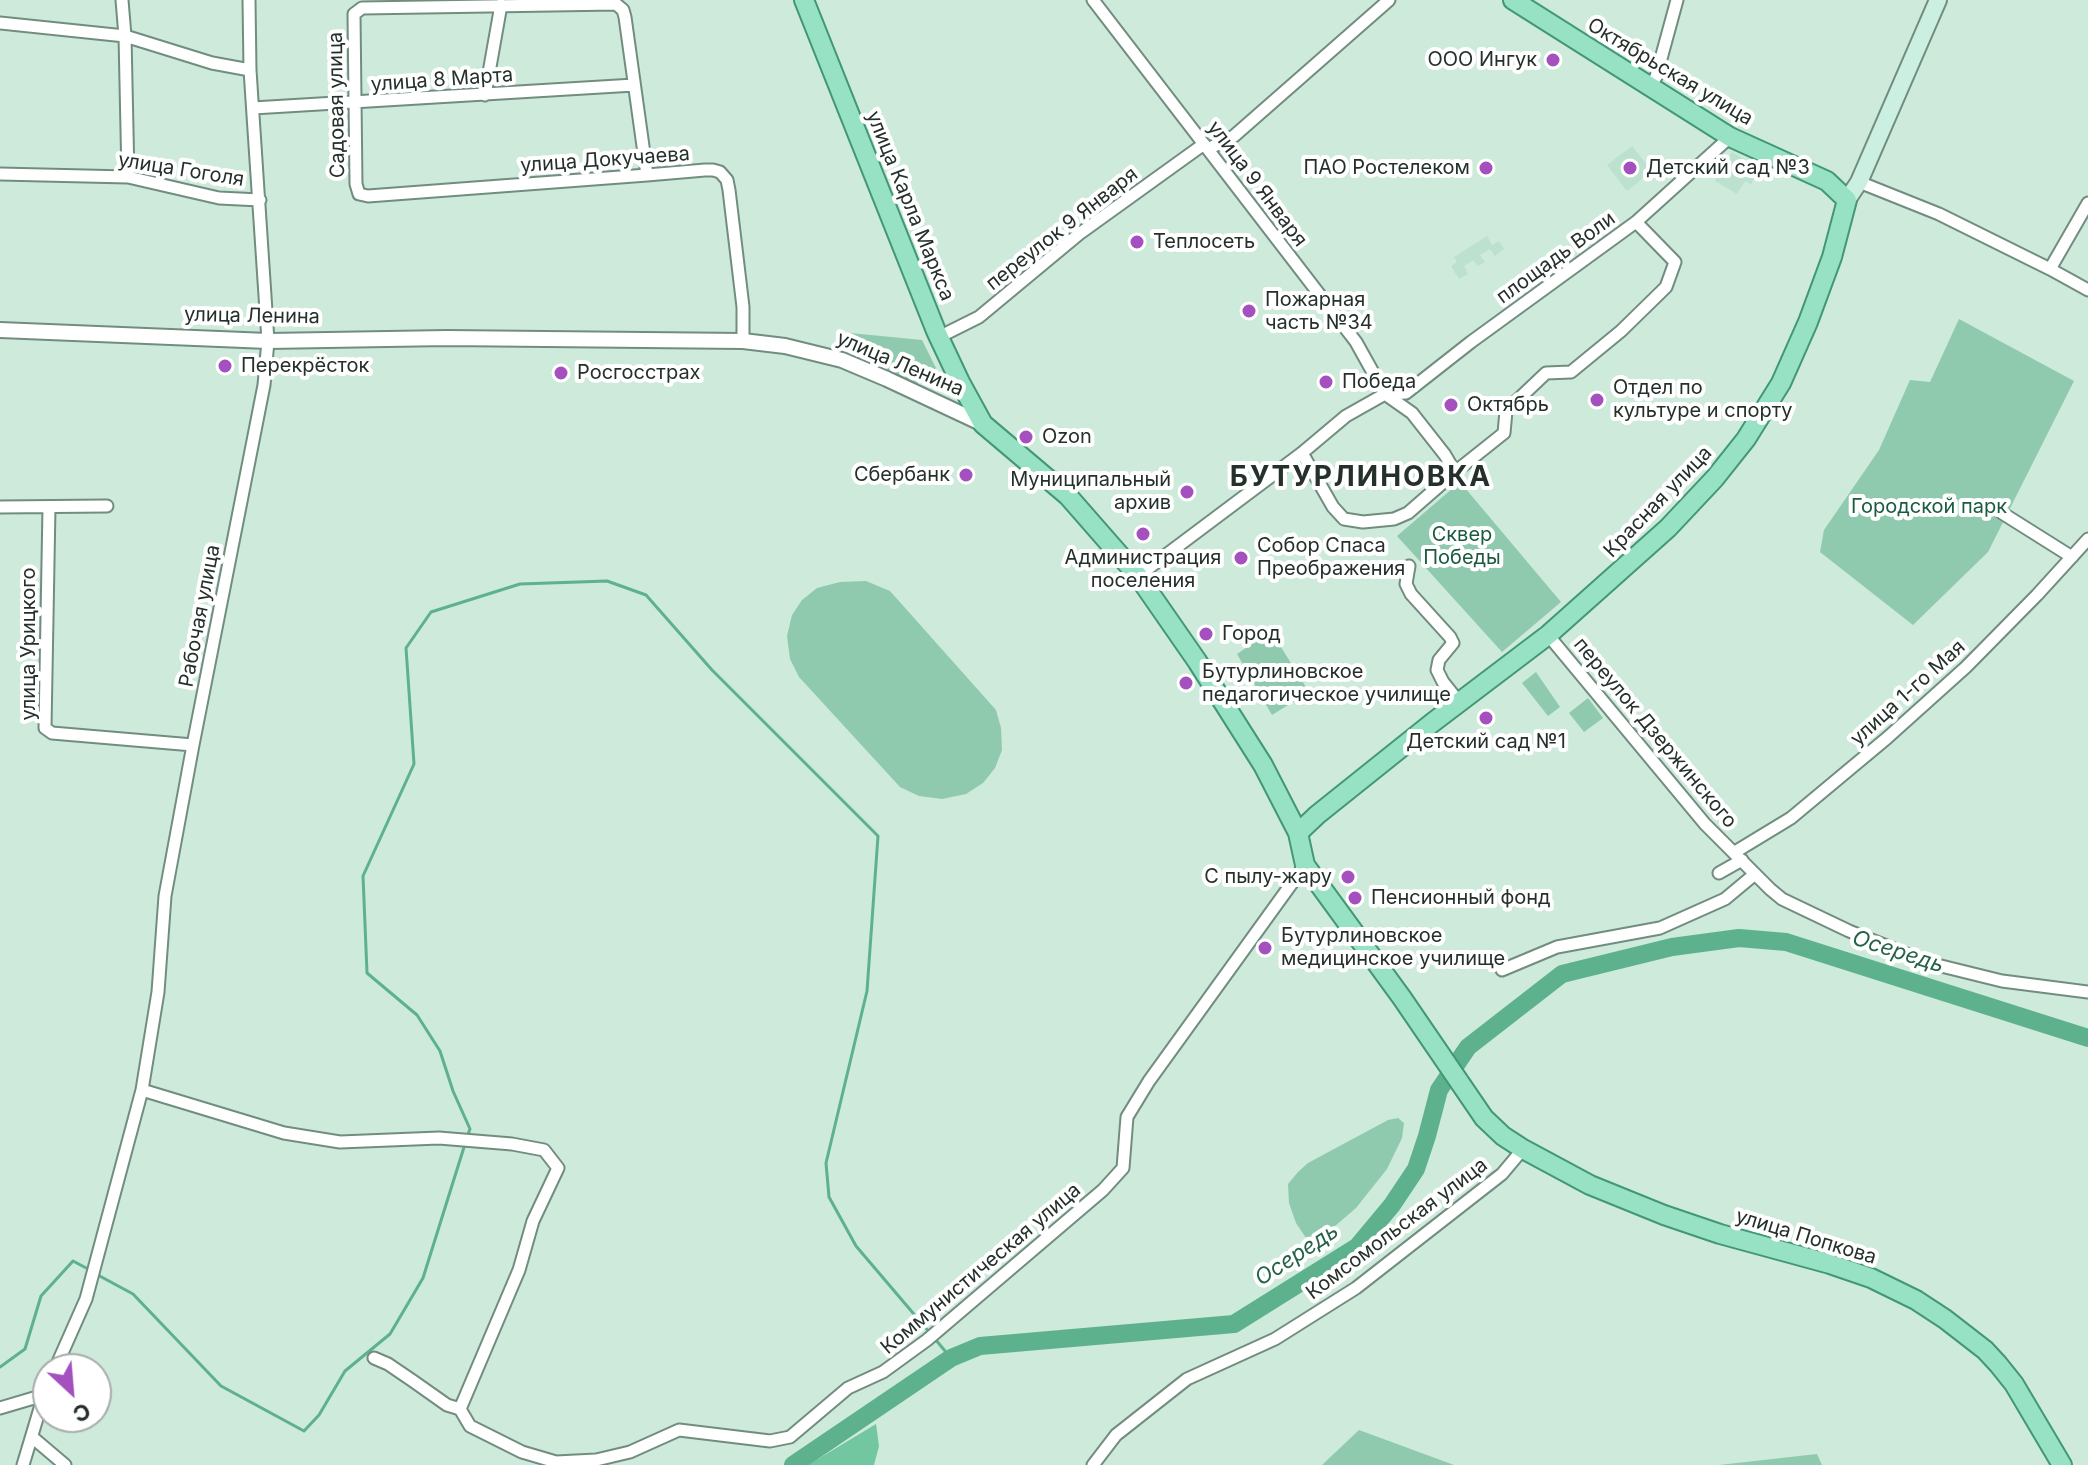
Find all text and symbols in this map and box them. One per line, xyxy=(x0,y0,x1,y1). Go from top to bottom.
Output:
street label: Октябрьская улица xyxy=(1583,13,1757,131)
street label: Садовая улица xyxy=(324,32,350,178)
place label: ООО Ингук xyxy=(1427,48,1537,72)
marker: ООО Ингук xyxy=(1544,51,1562,69)
street label: улица 8 Марта xyxy=(370,63,514,97)
street label: улица Карла Маркса xyxy=(861,108,959,304)
street label: улица 9 Января xyxy=(1202,116,1312,252)
street label: улица Докучаева xyxy=(519,142,691,178)
street label: улица Гоголя xyxy=(116,148,246,192)
place label: ПАО Ростелеком xyxy=(1303,156,1470,180)
place label: Детский сад №3 xyxy=(1646,156,1810,180)
marker: ПАО Ростелеком xyxy=(1477,159,1495,177)
marker: Детский сад №3 xyxy=(1621,159,1639,177)
street label: переулок 9 Января xyxy=(981,162,1143,296)
street label: площадь Воли xyxy=(1492,207,1620,309)
place label: Теплосеть xyxy=(1153,230,1255,254)
marker: Теплосеть xyxy=(1128,233,1146,251)
place label: Пожарная часть №34 xyxy=(1265,288,1373,335)
marker: Пожарная часть №34 xyxy=(1240,302,1258,320)
street label: улица Ленина xyxy=(184,303,320,329)
street label: улица Ленина xyxy=(833,326,967,402)
place label: Перекрёсток xyxy=(241,354,369,378)
marker: Перекрёсток xyxy=(216,357,234,375)
place label: Росгосстрах xyxy=(577,361,701,385)
marker: Росгосстрах xyxy=(552,364,570,382)
place label: Победа xyxy=(1342,370,1416,394)
marker: Победа xyxy=(1317,373,1335,391)
place label: Отдел по культуре и спорту xyxy=(1613,376,1793,423)
marker: Отдел по культуре и спорту xyxy=(1588,391,1606,409)
place label: Октябрь xyxy=(1467,393,1549,417)
marker: Октябрь xyxy=(1442,396,1460,414)
place label: Ozon xyxy=(1042,425,1092,449)
marker: Ozon xyxy=(1017,428,1035,446)
street label: Красная улица xyxy=(1599,441,1717,563)
district label: БУТУРЛИНОВКА xyxy=(1230,461,1492,495)
place label: Сбербанк xyxy=(854,463,950,487)
marker: Сбербанк xyxy=(957,466,975,484)
place label: Муниципальный архив xyxy=(1010,468,1171,515)
marker: Муниципальный архив xyxy=(1178,483,1196,501)
park label: Городской парк xyxy=(1851,495,2007,519)
park label: Сквер Победы xyxy=(1423,523,1501,570)
marker: Администрация поселения xyxy=(1134,525,1152,543)
place label: Собор Спаса Преображения xyxy=(1257,534,1405,581)
street label: Рабочая улица xyxy=(174,543,226,689)
place label: Администрация поселения xyxy=(1065,546,1221,593)
marker: Собор Спаса Преображения xyxy=(1232,549,1250,567)
street label: улица Урицкого xyxy=(17,567,41,721)
place label: Город xyxy=(1222,622,1281,646)
marker: Город xyxy=(1197,625,1215,643)
street label: переулок Дзержинского xyxy=(1568,633,1742,833)
street label: улица 1-го Мая xyxy=(1846,635,1970,751)
place label: Бутурлиновское педагогическое училище xyxy=(1202,660,1451,707)
marker: Бутурлиновское педагогическое училище xyxy=(1177,674,1195,692)
marker: Детский сад №1 xyxy=(1477,709,1495,727)
place label: Детский сад №1 xyxy=(1406,730,1566,754)
place label: С пылу-жару xyxy=(1204,865,1332,889)
marker: С пылу-жару xyxy=(1339,868,1357,886)
place label: Пенсионный фонд xyxy=(1371,886,1551,910)
marker: Пенсионный фонд xyxy=(1346,889,1364,907)
place label: Бутурлиновское медицинское училище xyxy=(1281,924,1505,971)
water label: Осередь xyxy=(1849,925,1947,979)
marker: Бутурлиновское медицинское училище xyxy=(1256,939,1274,957)
street label: Комсомольская улица xyxy=(1302,1153,1492,1305)
street label: Коммунистическая улица xyxy=(876,1178,1086,1360)
street label: улица Попкова xyxy=(1733,1204,1879,1270)
water label: Осередь xyxy=(1250,1218,1344,1292)
north arrow xyxy=(32,1353,112,1433)
text: С xyxy=(69,1398,95,1428)

